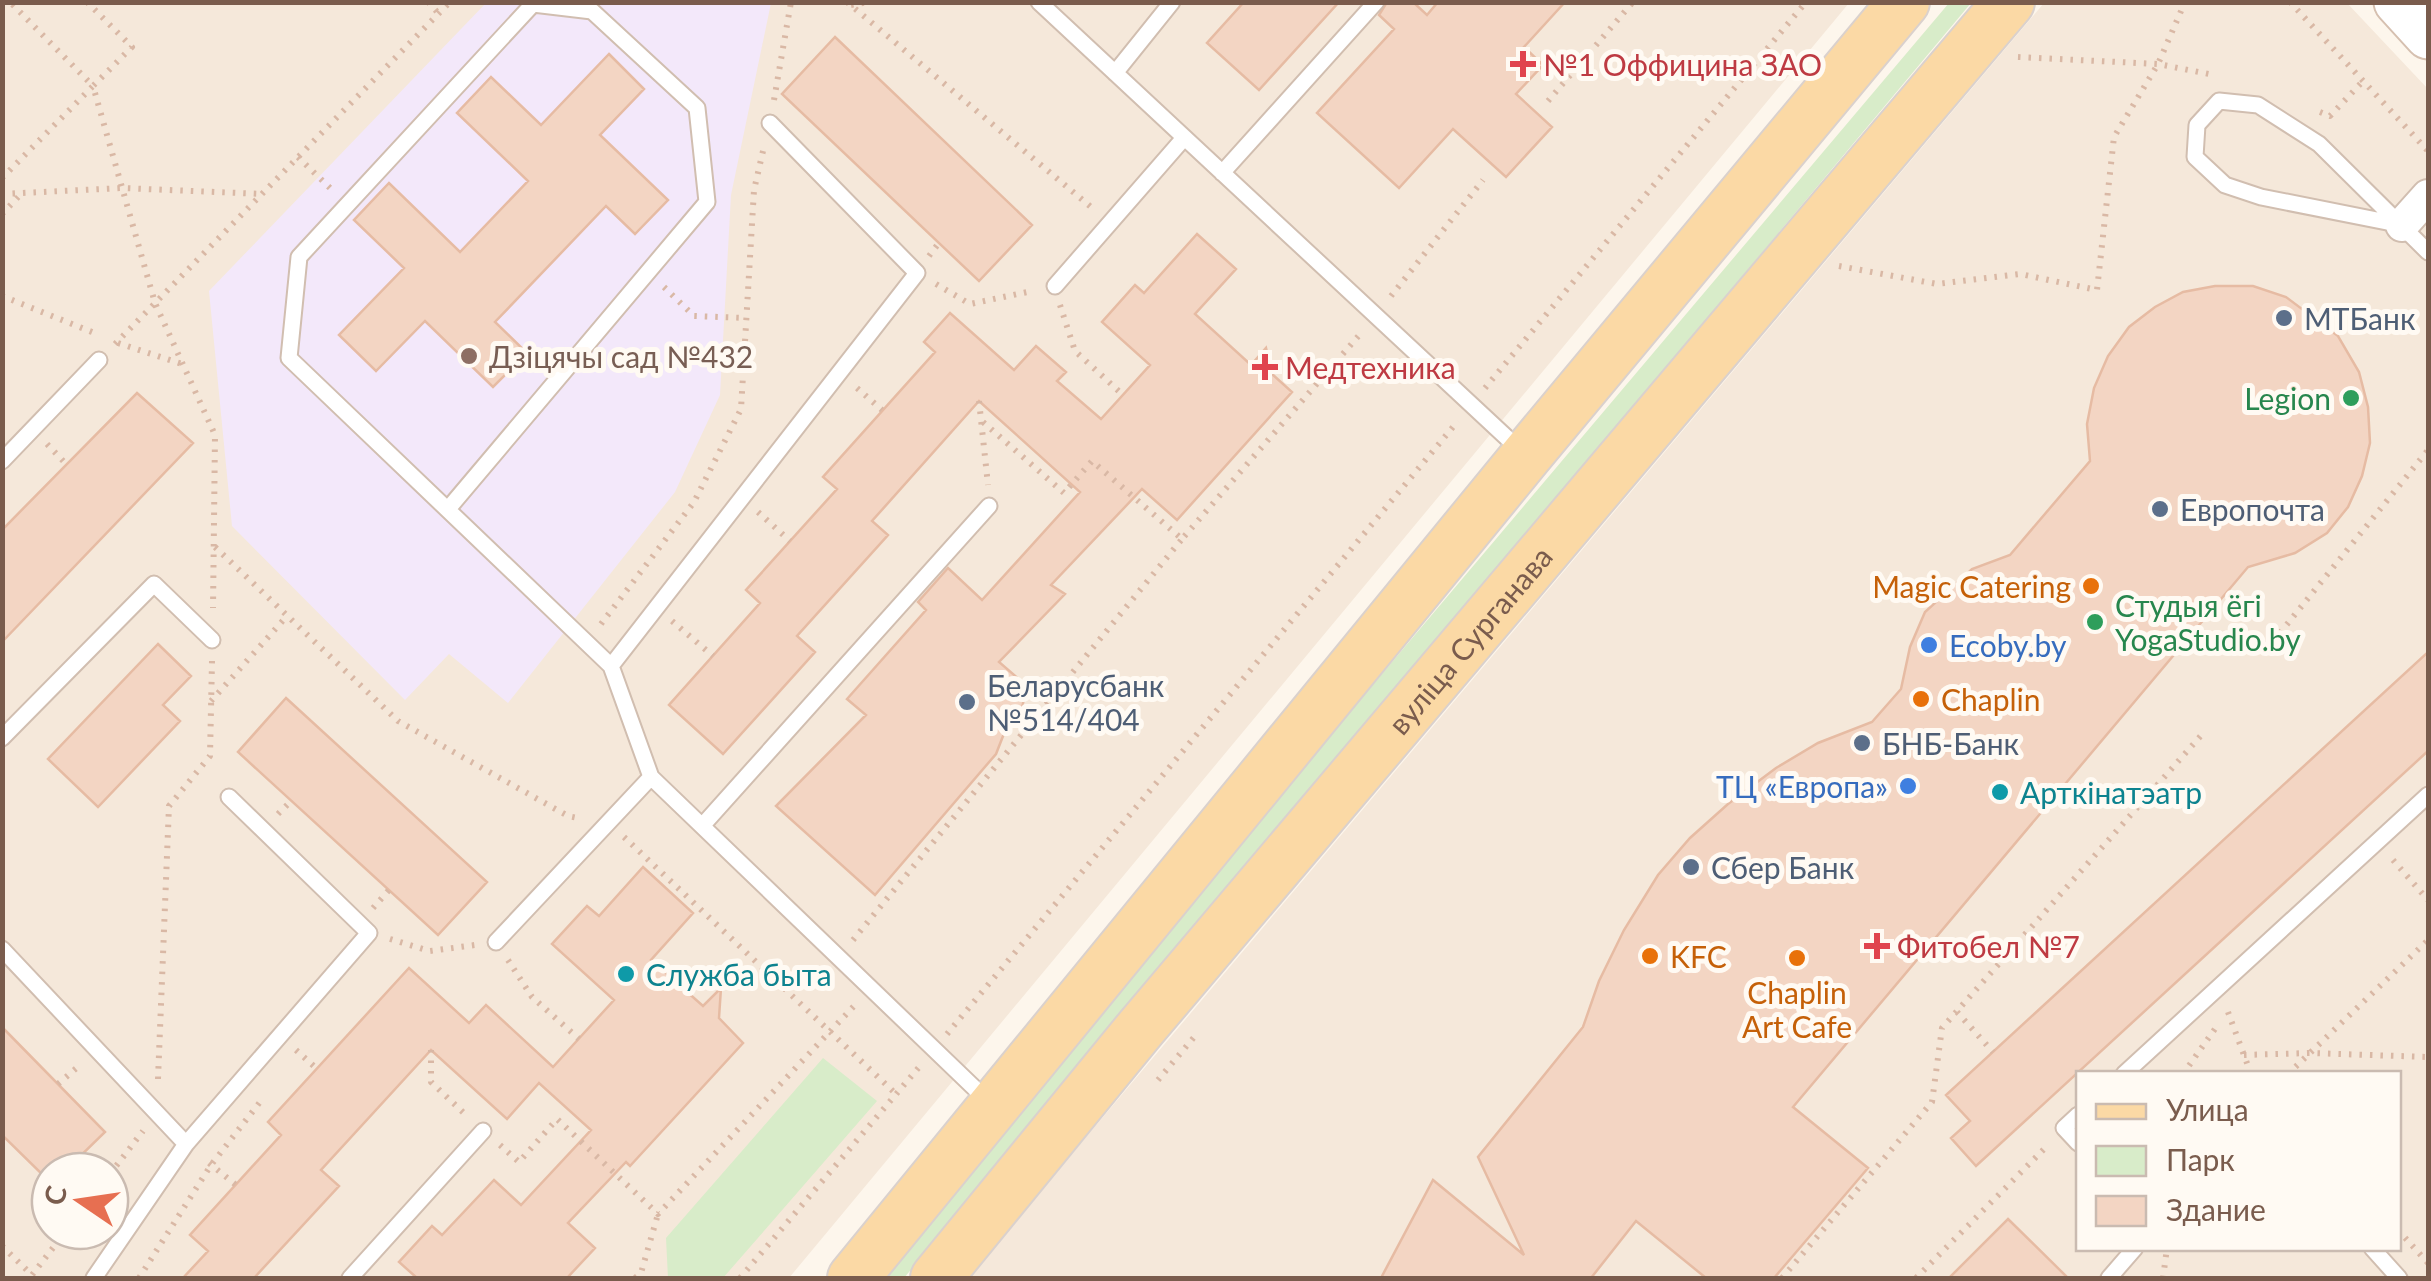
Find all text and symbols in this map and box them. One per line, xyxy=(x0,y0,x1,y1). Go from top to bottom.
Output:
place label: №1 Оффицина ЗАО xyxy=(1543,46,1822,82)
marker: №1 Оффицина ЗАО xyxy=(1512,53,1534,75)
place label: МТБанк xyxy=(2304,300,2416,336)
marker: МТБанк xyxy=(2273,307,2295,329)
place label: Дзіцячы сад №432 xyxy=(489,338,753,374)
marker: Дзіцячы сад №432 xyxy=(458,345,480,367)
place label: Медтехника xyxy=(1285,349,1456,385)
marker: Медтехника xyxy=(1254,356,1276,378)
place label: Legion xyxy=(2244,380,2331,416)
marker: Legion xyxy=(2340,387,2362,409)
place label: Европочта xyxy=(2180,491,2325,527)
marker: Европочта xyxy=(2149,498,2171,520)
street label: вуліца Сурганава xyxy=(1380,538,1559,741)
place label: Magic Catering xyxy=(1872,568,2071,604)
marker: Magic Catering xyxy=(2080,575,2102,597)
place label: Студыя ёгі YogaStudio.by xyxy=(2115,587,2301,657)
marker: Студыя ёгі YogaStudio.by xyxy=(2084,611,2106,633)
place label: Ecoby.by xyxy=(1949,627,2067,663)
marker: Ecoby.by xyxy=(1918,634,1940,656)
place label: Беларусбанк №514/404 xyxy=(987,667,1165,737)
place label: Chaplin xyxy=(1941,681,2041,717)
marker: Chaplin xyxy=(1910,688,1932,710)
marker: Беларусбанк №514/404 xyxy=(956,691,978,713)
place label: БНБ-Банк xyxy=(1882,725,2020,761)
marker: БНБ-Банк xyxy=(1851,732,1873,754)
place label: ТЦ «Европа» xyxy=(1716,768,1888,804)
place label: Арткінатэатр xyxy=(2020,774,2202,810)
marker: ТЦ «Европа» xyxy=(1897,775,1919,797)
marker: Арткінатэатр xyxy=(1989,781,2011,803)
place label: Сбер Банк xyxy=(1711,849,1855,885)
marker: Сбер Банк xyxy=(1680,856,1702,878)
place label: Фитобел №7 xyxy=(1897,928,2080,964)
marker: Фитобел №7 xyxy=(1866,935,1888,957)
place label: KFC xyxy=(1670,938,1727,974)
marker: KFC xyxy=(1639,945,1661,967)
marker: Chaplin Art Cafe xyxy=(1786,947,1808,969)
place label: Служба быта xyxy=(646,956,832,992)
marker: Служба быта xyxy=(615,963,637,985)
place label: Chaplin Art Cafe xyxy=(1742,974,1852,1044)
legend xyxy=(2076,1071,2401,1251)
text: Улица xyxy=(2166,1091,2249,1127)
text: Парк xyxy=(2166,1141,2235,1177)
north arrow xyxy=(30,1151,130,1251)
text: С xyxy=(36,1182,73,1208)
text: Здание xyxy=(2166,1191,2266,1227)

